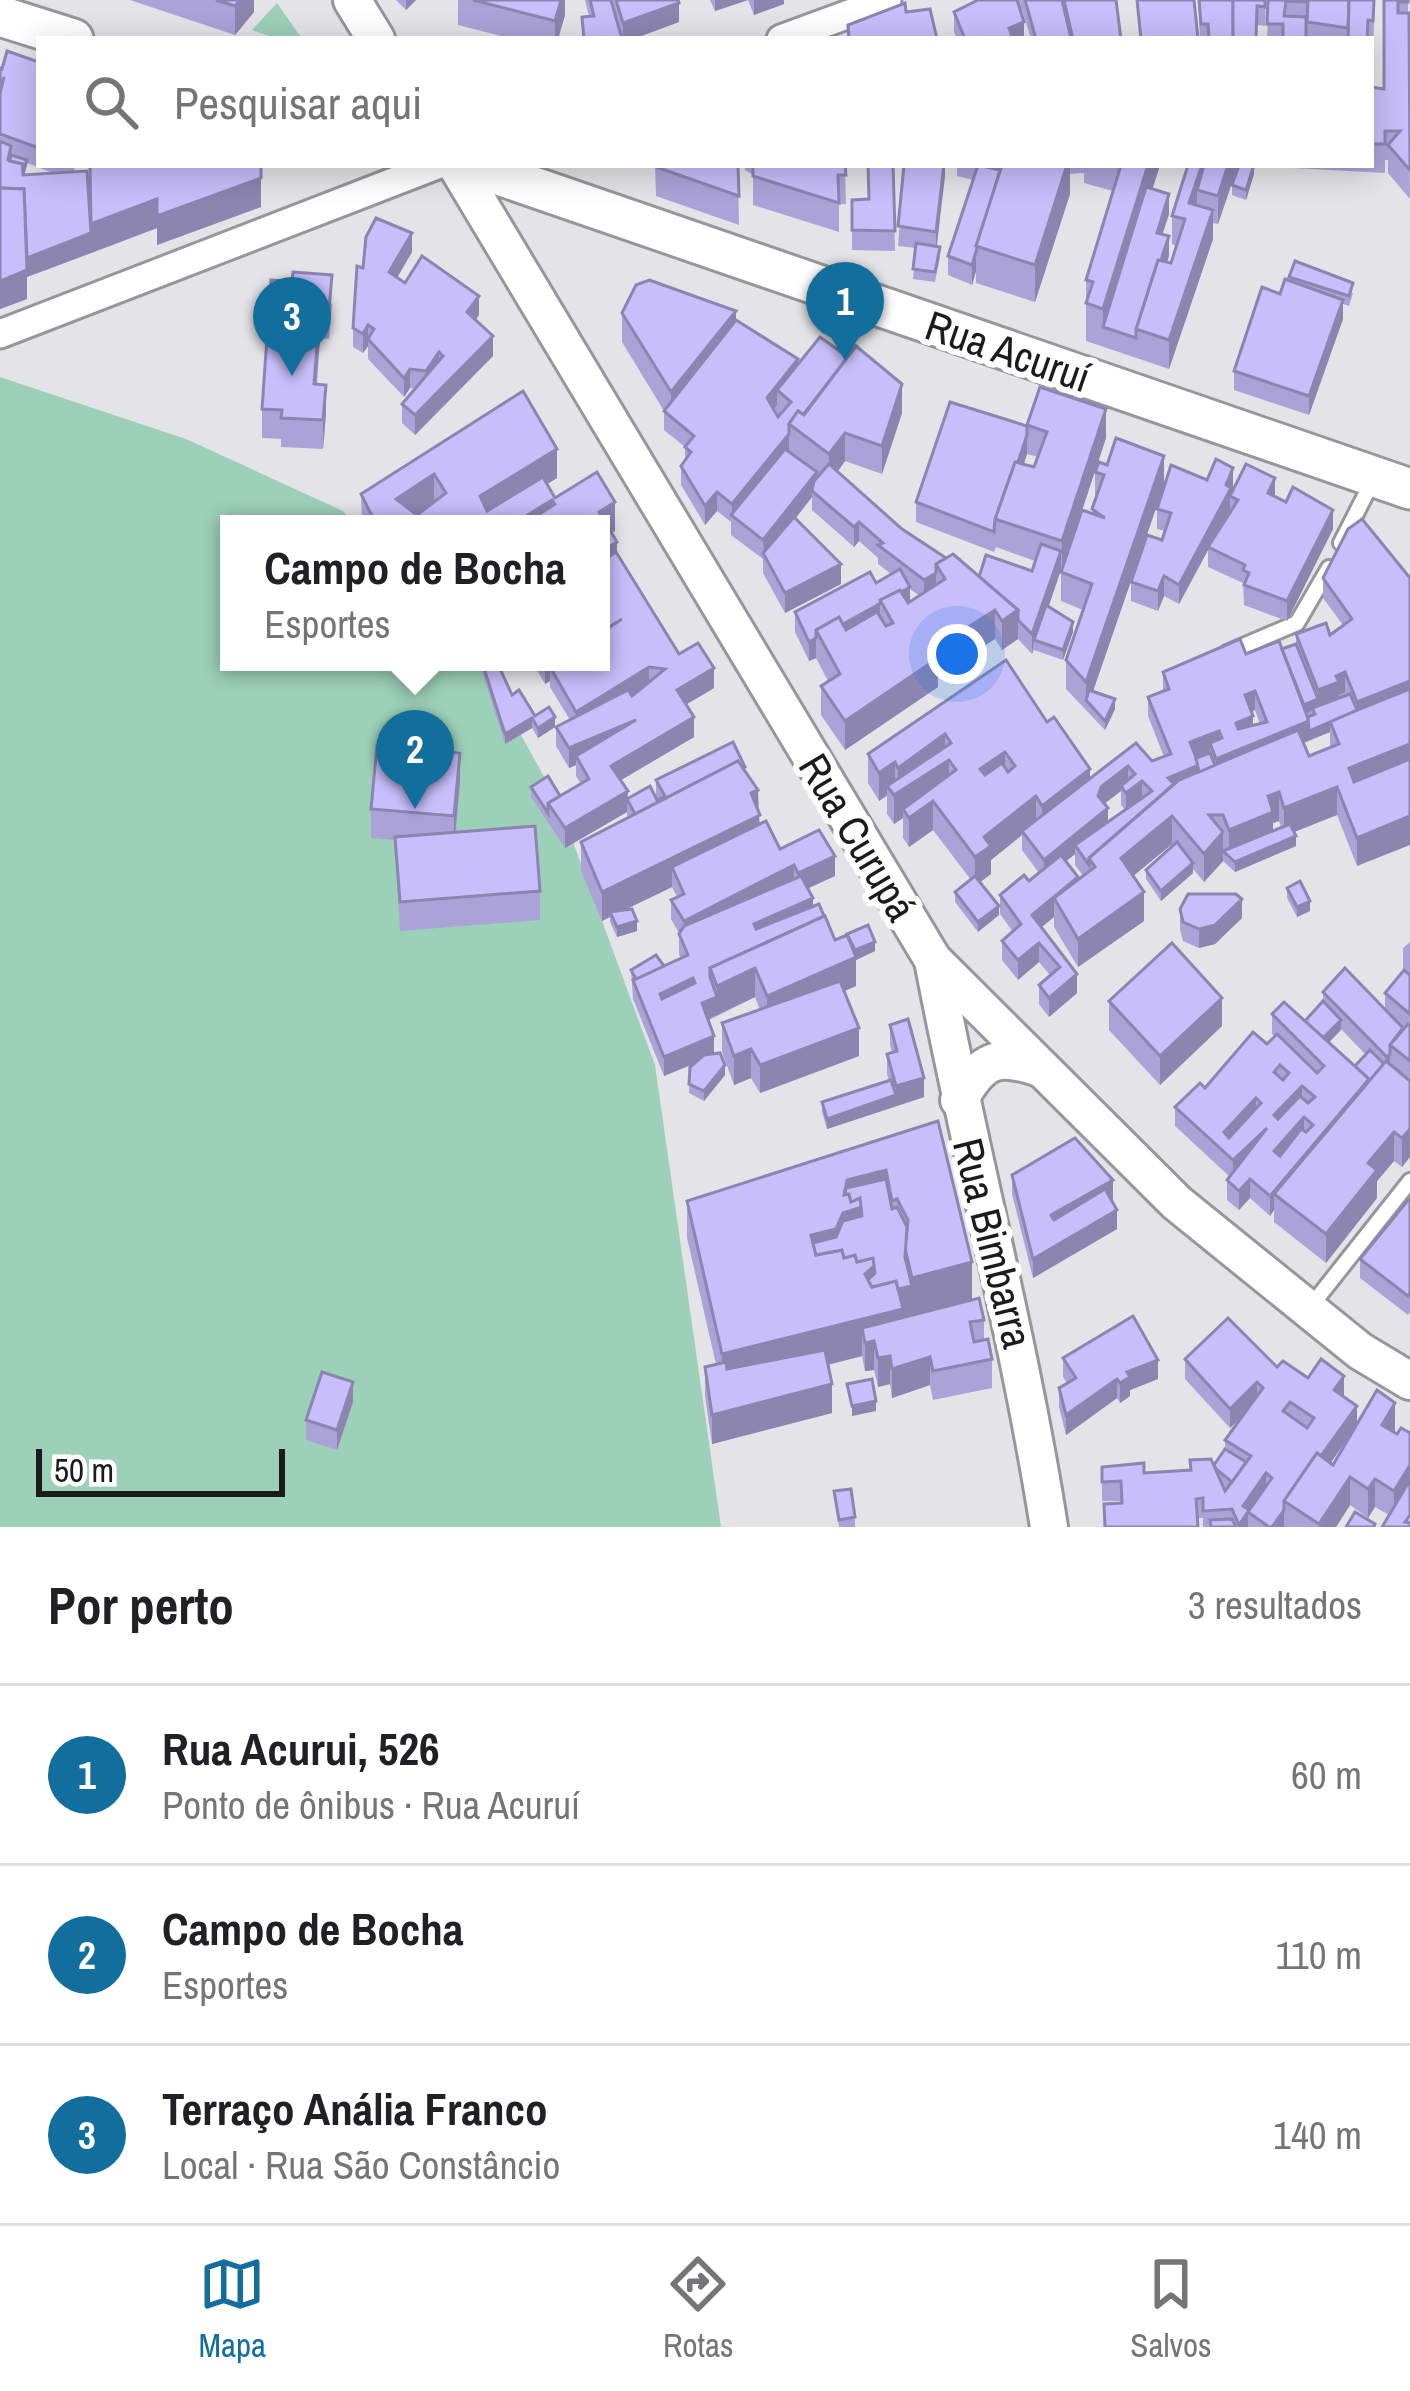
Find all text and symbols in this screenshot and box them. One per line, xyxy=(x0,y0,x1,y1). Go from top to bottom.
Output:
search box xyxy=(36,36,1374,168)
icon: search xyxy=(78,69,144,135)
text: Pesquisar aqui xyxy=(174,72,422,133)
pin: 1 xyxy=(806,262,884,361)
pin: 3 xyxy=(253,277,331,376)
street label: Rua Acuruí xyxy=(918,297,1098,405)
popup xyxy=(220,515,610,671)
text: Campo de Bocha xyxy=(264,537,566,598)
text: Esportes xyxy=(264,598,391,650)
your location xyxy=(927,624,987,684)
pin: 2 xyxy=(376,710,454,809)
street label: Rua Curupá xyxy=(786,743,930,931)
street label: Rua Bimbarra xyxy=(940,1132,1046,1354)
scale bar xyxy=(36,1443,285,1496)
text: 50 m xyxy=(54,1448,114,1492)
text: Por perto xyxy=(48,1571,234,1640)
text: 3 resultados xyxy=(1188,1579,1362,1631)
text: Rua Acurui, 526 xyxy=(162,1718,440,1779)
text: 1 xyxy=(78,1749,96,1801)
text: 60 m xyxy=(1291,1749,1362,1801)
text: Ponto de ônibus · Rua Acuruí xyxy=(162,1779,580,1831)
text: Campo de Bocha xyxy=(162,1898,463,1959)
text: 2 xyxy=(78,1929,96,1981)
text: 110 m xyxy=(1275,1929,1362,1981)
text: Esportes xyxy=(162,1959,288,2011)
text: Terraço Anália Franco xyxy=(162,2078,548,2139)
text: 3 xyxy=(78,2109,96,2161)
text: 140 m xyxy=(1273,2109,1362,2161)
text: Local · Rua São Constâncio xyxy=(162,2139,560,2191)
tab: Mapa xyxy=(198,2251,266,2367)
tab: Rotas xyxy=(663,2251,734,2367)
tab: Salvos xyxy=(1130,2251,1212,2367)

